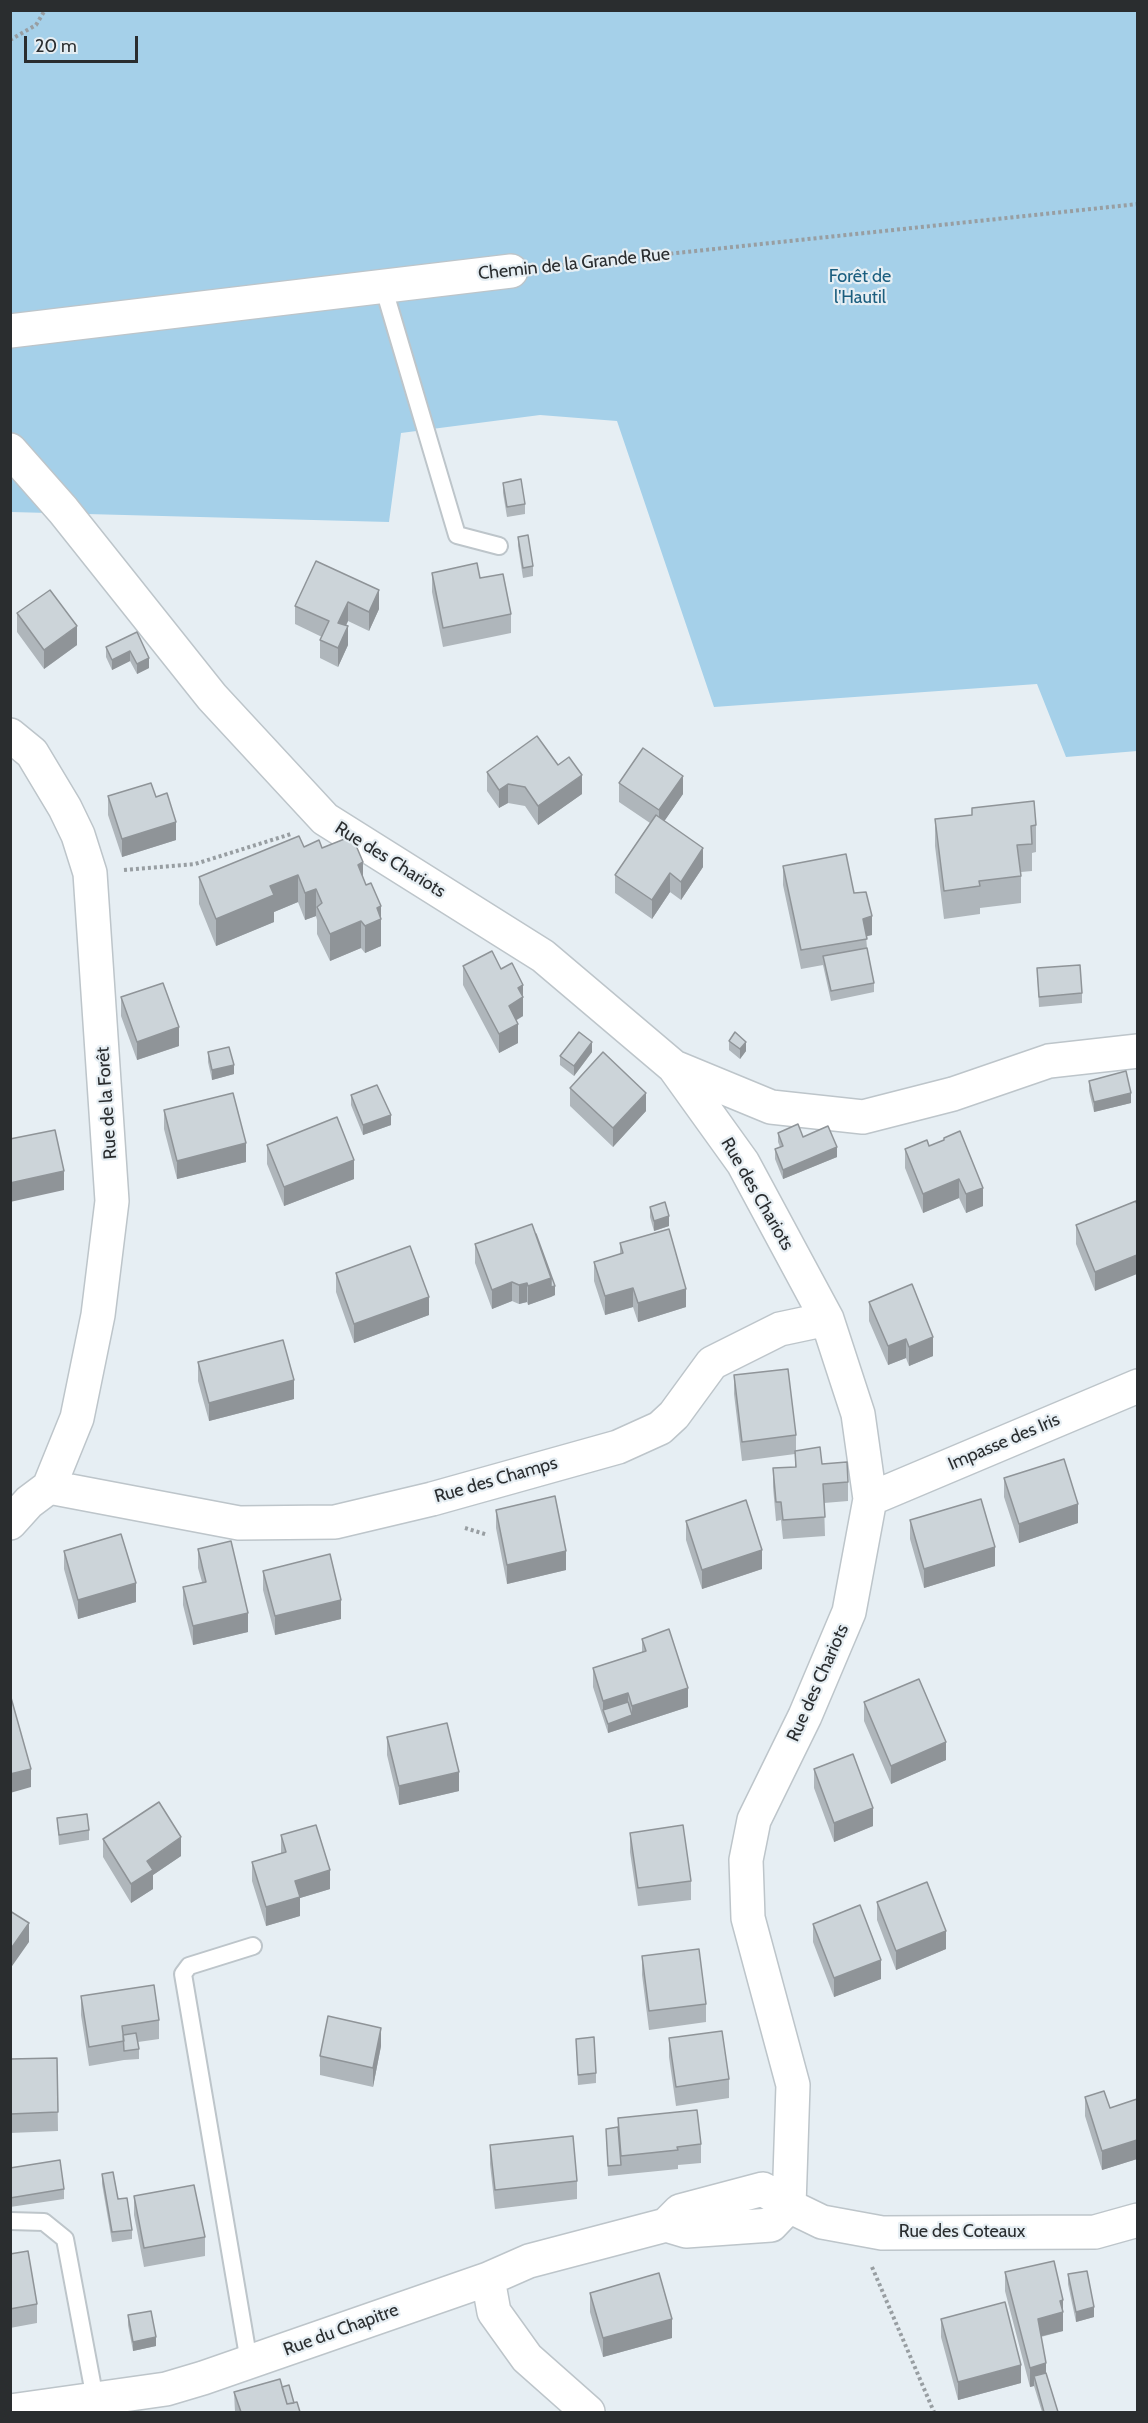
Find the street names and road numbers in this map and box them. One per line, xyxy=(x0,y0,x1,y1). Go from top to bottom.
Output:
street label: Chemin de la Grande Rue xyxy=(477,243,671,285)
street label: Rue des Chariots xyxy=(331,817,449,903)
street label: Rue de la Forêt xyxy=(92,1046,122,1160)
street label: Rue des Chariots xyxy=(716,1134,798,1254)
street label: Impasse des Iris xyxy=(945,1409,1063,1475)
street label: Rue des Champs xyxy=(432,1452,560,1508)
street label: Rue des Chariots xyxy=(782,1621,854,1745)
street label: Rue des Coteaux xyxy=(899,2221,1025,2243)
street label: Rue du Chapitre xyxy=(281,2299,401,2361)

